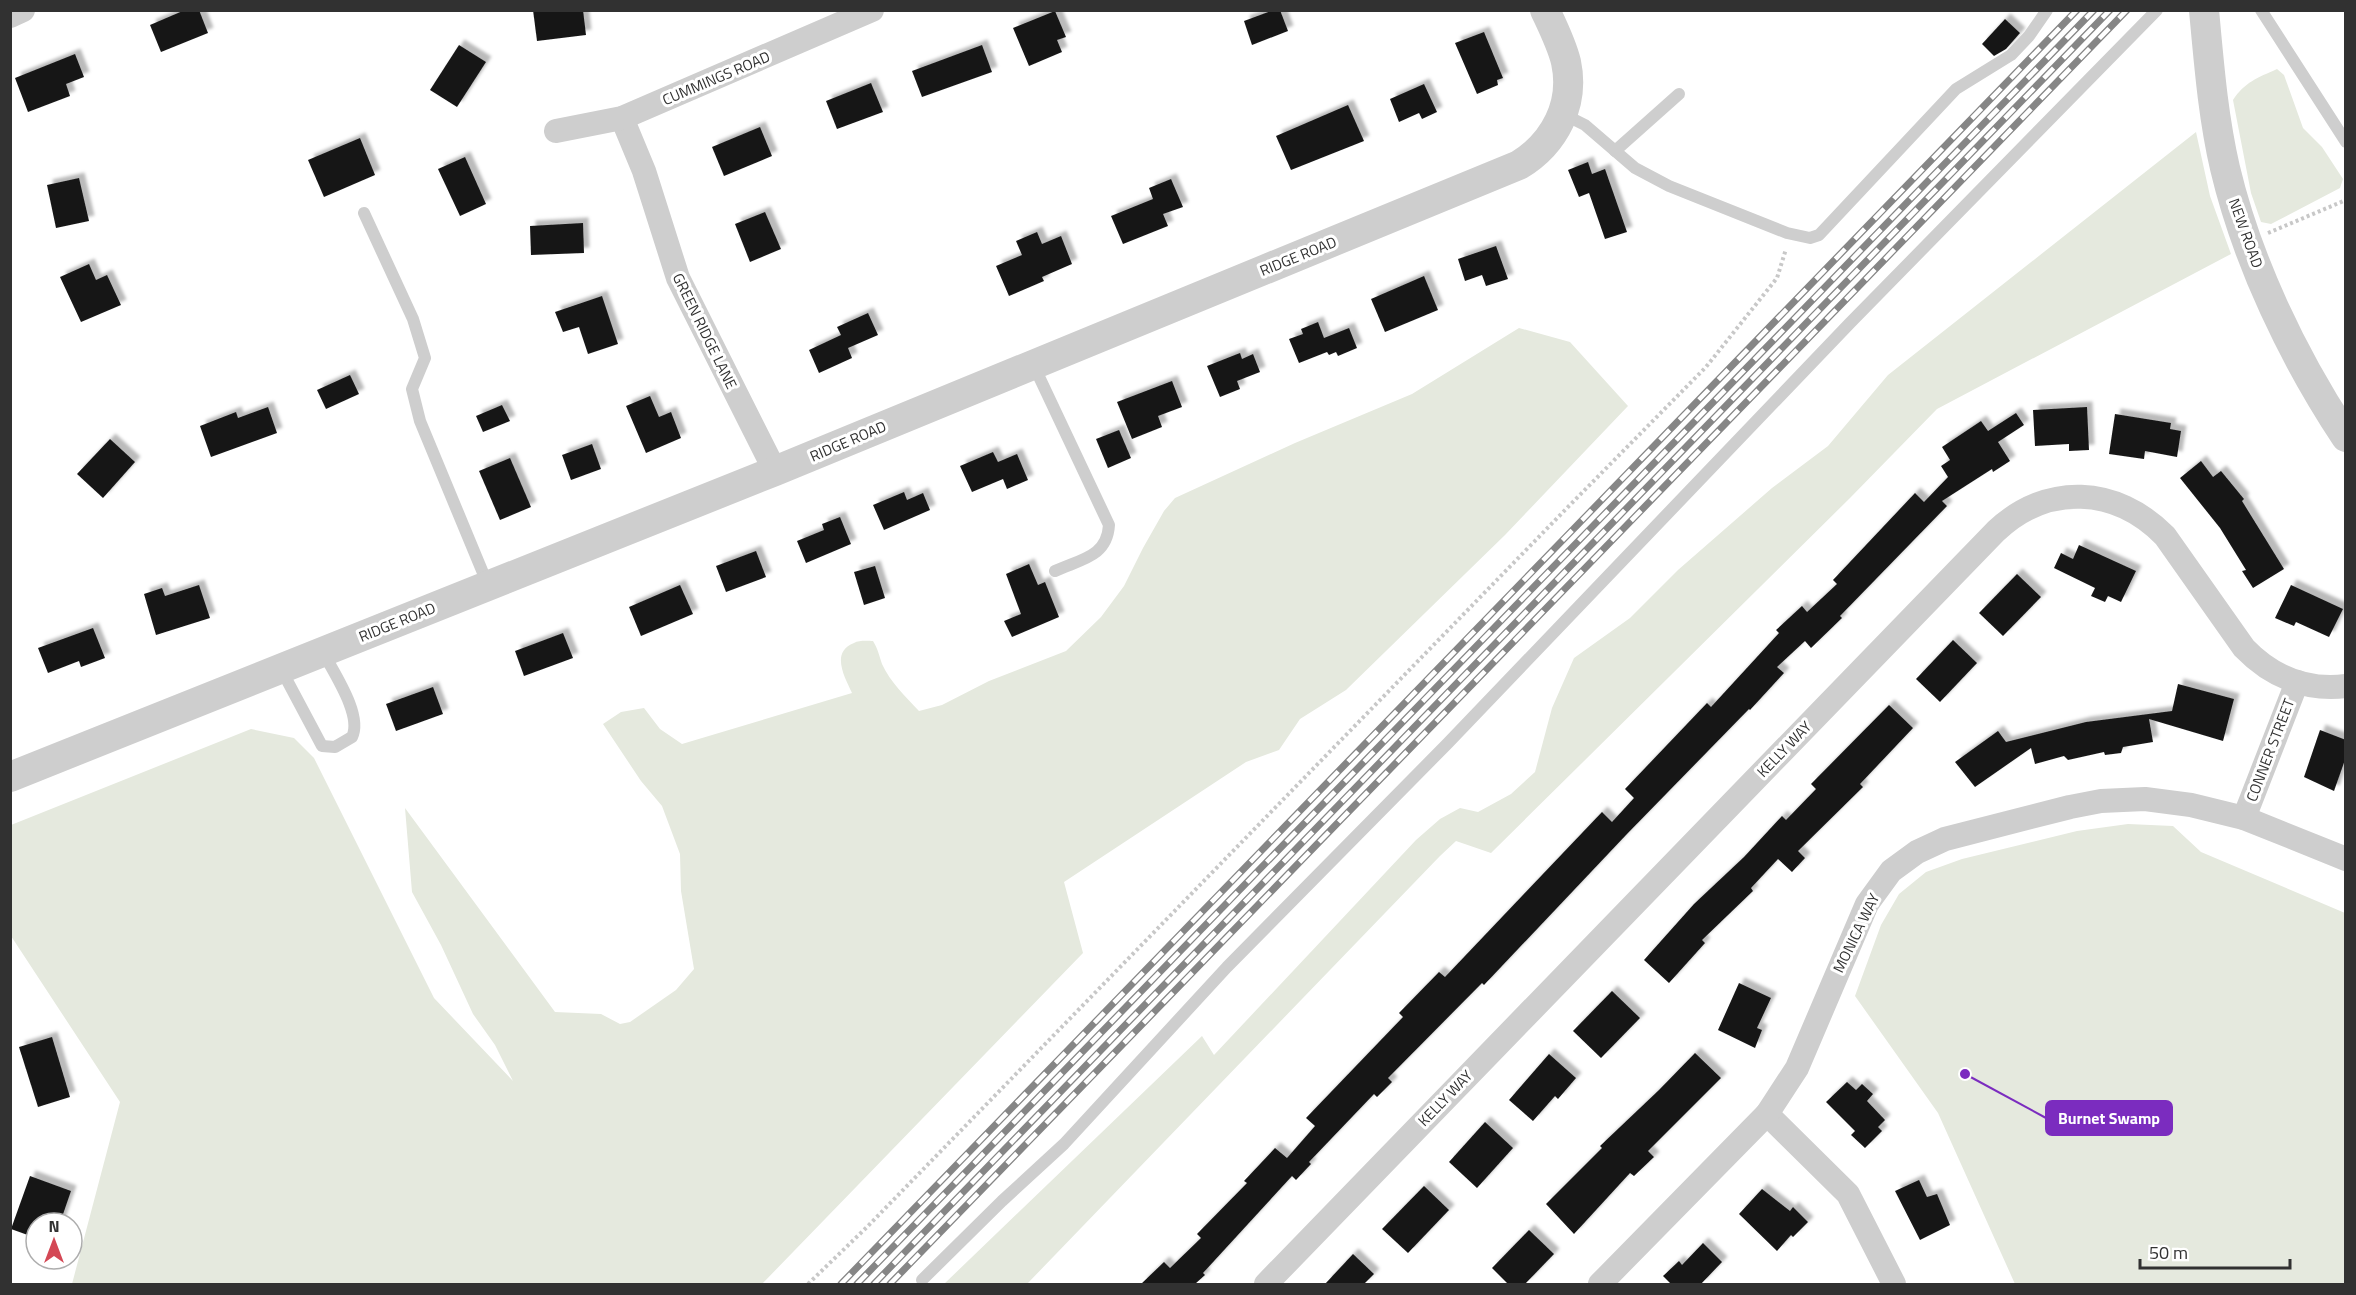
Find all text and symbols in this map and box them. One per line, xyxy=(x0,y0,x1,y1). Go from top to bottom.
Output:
street label: CUMMINGS ROAD xyxy=(659,45,773,111)
street label: NEW ROAD xyxy=(2223,195,2269,271)
street label: RIDGE ROAD xyxy=(1256,230,1340,282)
street label: GREEN RIDGE LANE xyxy=(667,269,743,393)
street label: RIDGE ROAD xyxy=(806,415,890,467)
street label: RIDGE ROAD xyxy=(355,596,439,648)
street label: CONNER STREET xyxy=(2240,695,2300,805)
street label: KELLY WAY xyxy=(1751,716,1817,782)
street label: MONICA WAY xyxy=(1827,889,1885,977)
street label: KELLY WAY xyxy=(1412,1065,1478,1131)
callout: Burnet Swamp xyxy=(2046,1101,2172,1135)
text: Burnet Swamp xyxy=(2058,1106,2160,1130)
north arrow xyxy=(24,1211,84,1271)
text: N xyxy=(48,1214,60,1238)
scale bar xyxy=(2140,1232,2290,1270)
text: 50 m xyxy=(2149,1239,2188,1266)

